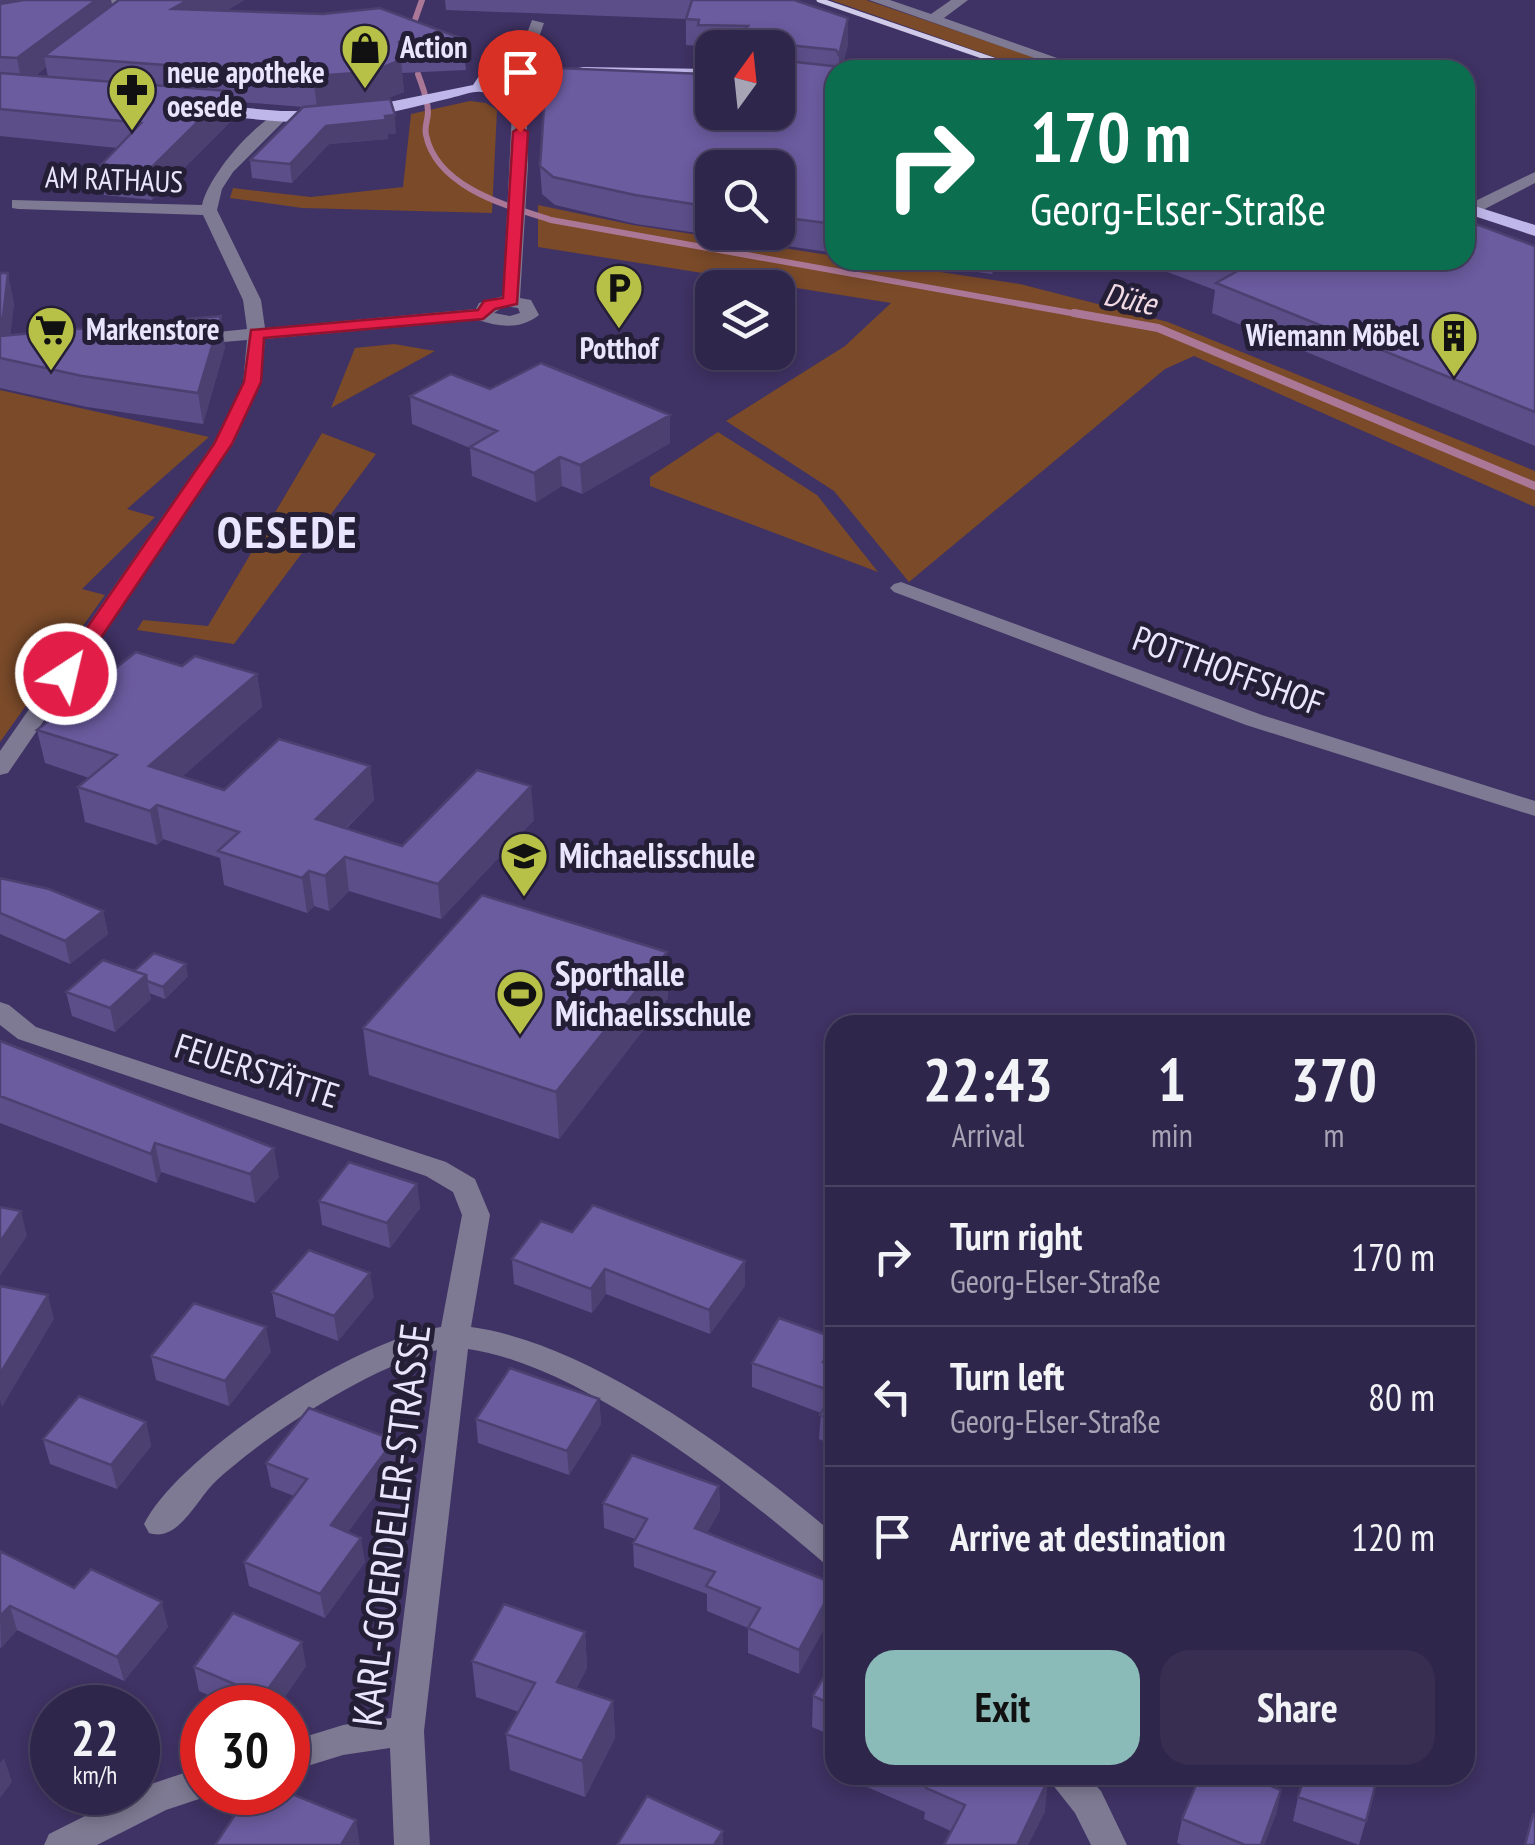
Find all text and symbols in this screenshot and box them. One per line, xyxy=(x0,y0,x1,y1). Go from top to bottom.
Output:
shop icon: Action xyxy=(339,22,391,90)
place label: Action xyxy=(399,27,467,66)
pin xyxy=(478,30,563,133)
north arrow xyxy=(695,30,795,130)
map controls xyxy=(695,30,795,370)
icon: arrive xyxy=(493,45,548,100)
place label: neue apotheke oesede xyxy=(167,52,325,125)
pharmacy icon: neue apotheke oesede xyxy=(106,64,158,132)
text: 170 m xyxy=(1030,91,1191,181)
icon: right xyxy=(865,100,995,230)
button: search xyxy=(695,150,795,250)
street label: AM RATHAUS xyxy=(44,157,184,200)
text: Georg-Elser-Straße xyxy=(1030,179,1326,237)
parking icon: Potthof xyxy=(593,262,645,330)
button: layers xyxy=(695,270,795,370)
water label: Düte xyxy=(1100,272,1162,324)
supermarket icon: Markenstore xyxy=(25,304,77,372)
place label: Markenstore xyxy=(86,309,220,348)
building icon: Wiemann Möbel xyxy=(1428,310,1480,378)
place label: Wiemann Möbel xyxy=(1245,315,1420,354)
place label: Potthof xyxy=(580,328,660,367)
district label: OESEDE xyxy=(217,502,359,560)
street label: POTTHOFFSHOF xyxy=(1127,614,1330,726)
position arrow xyxy=(14,622,118,726)
school or university icon: Michaelisschule xyxy=(498,830,550,898)
place label: Michaelisschule xyxy=(559,832,755,878)
place label: Sporthalle Michaelisschule xyxy=(555,950,751,1036)
sports icon: Sporthalle Michaelisschule xyxy=(494,968,546,1036)
street label: FEUERSTÄTTE xyxy=(169,1022,345,1118)
text: 22:43 xyxy=(923,1040,1053,1118)
text: 1 xyxy=(1158,1040,1186,1118)
text: 370 xyxy=(1291,1040,1377,1118)
text: Arrival xyxy=(952,1114,1024,1156)
text: min xyxy=(1151,1114,1193,1156)
text: m xyxy=(1323,1114,1344,1156)
text: Turn right xyxy=(950,1211,1082,1260)
icon: right xyxy=(865,1229,920,1284)
text: 170 m xyxy=(1351,1232,1435,1281)
text: Georg-Elser-Straße xyxy=(950,1260,1161,1302)
street label: KARL-GOERDELER-STRASSE xyxy=(339,1321,442,1729)
text: Turn left xyxy=(950,1351,1064,1400)
icon: left xyxy=(865,1369,920,1424)
text: 80 m xyxy=(1368,1372,1435,1421)
text: Georg-Elser-Straße xyxy=(950,1400,1161,1442)
icon: arrive xyxy=(865,1509,920,1564)
text: Arrive at destination xyxy=(950,1512,1226,1561)
text: 120 m xyxy=(1351,1512,1435,1561)
button: Exit xyxy=(865,1650,1140,1765)
button: Share xyxy=(1160,1650,1435,1765)
speed limit sign: 30 xyxy=(180,1685,310,1815)
text: 22 xyxy=(71,1705,119,1770)
text: km/h xyxy=(73,1759,117,1791)

